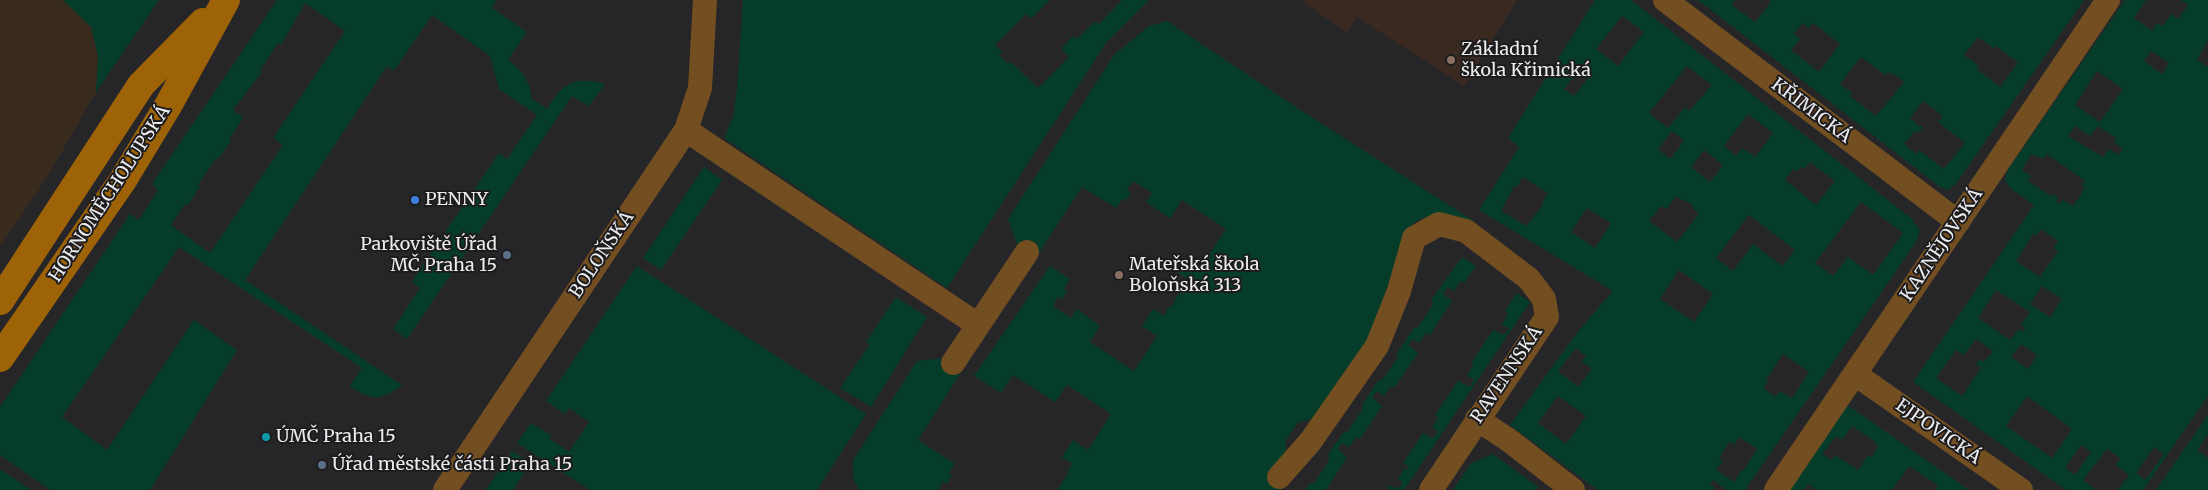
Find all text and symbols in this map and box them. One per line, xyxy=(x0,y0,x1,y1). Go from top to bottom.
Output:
place label: Základní škola Křimická xyxy=(1461,39,1591,82)
marker: Základní škola Křimická xyxy=(1445,54,1457,66)
street label: KŘIMICKÁ xyxy=(1767,74,1855,148)
street label: HORNOMĚCHOLUPSKÁ xyxy=(45,102,175,286)
street label: KAZNĚJOVSKÁ xyxy=(1896,185,1988,305)
place label: PENNY xyxy=(425,189,488,211)
marker: PENNY xyxy=(409,194,421,206)
street label: BOLOŇSKÁ xyxy=(565,208,639,302)
place label: Parkoviště Úřad MČ Praha 15 xyxy=(360,234,497,276)
marker: Parkoviště Úřad MČ Praha 15 xyxy=(501,249,513,261)
place label: Mateřská škola Boloňská 313 xyxy=(1129,254,1259,296)
marker: Mateřská škola Boloňská 313 xyxy=(1113,269,1125,281)
street label: RAVENNSKÁ xyxy=(1467,322,1547,428)
street label: EJPOVICKÁ xyxy=(1891,395,1985,469)
place label: ÚMČ Praha 15 xyxy=(276,426,396,448)
marker: ÚMČ Praha 15 xyxy=(260,431,272,443)
place label: Úřad městské části Praha 15 xyxy=(332,454,572,476)
marker: Úřad městské části Praha 15 xyxy=(316,459,328,471)

